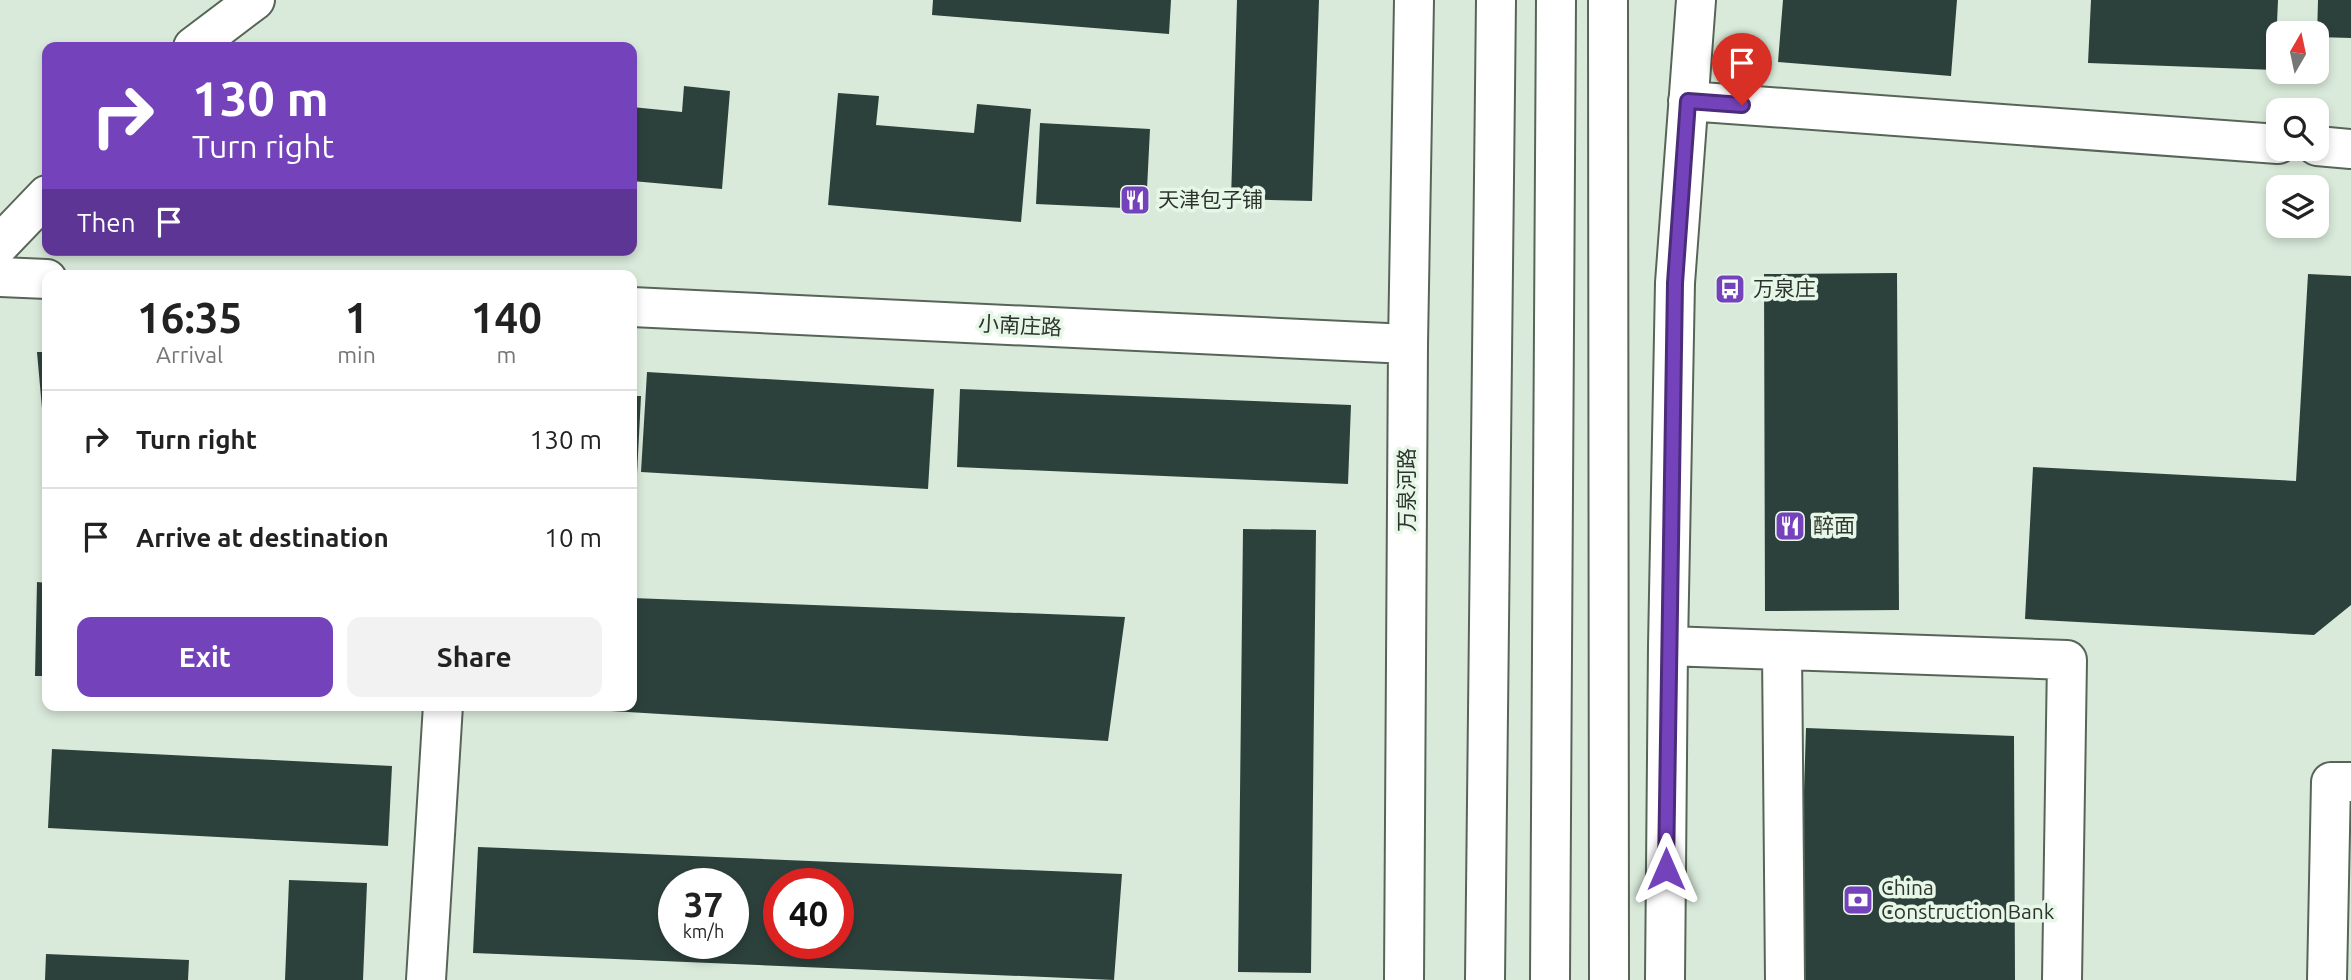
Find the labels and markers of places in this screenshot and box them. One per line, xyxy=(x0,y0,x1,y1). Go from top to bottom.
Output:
pin xyxy=(1712,33,1772,105)
restaurant icon: 天津包子铺 xyxy=(1118,183,1152,217)
place label: 天津包子铺 xyxy=(1158,187,1263,211)
bus stop icon: 万泉庄 xyxy=(1713,272,1747,306)
place label: 万泉庄 xyxy=(1753,276,1816,300)
restaurant icon: 醉面 xyxy=(1773,509,1807,543)
place label: 醉面 xyxy=(1813,513,1855,537)
place label: China Construction Bank xyxy=(1881,875,2055,923)
bank icon: China Construction Bank xyxy=(1841,883,1875,917)

